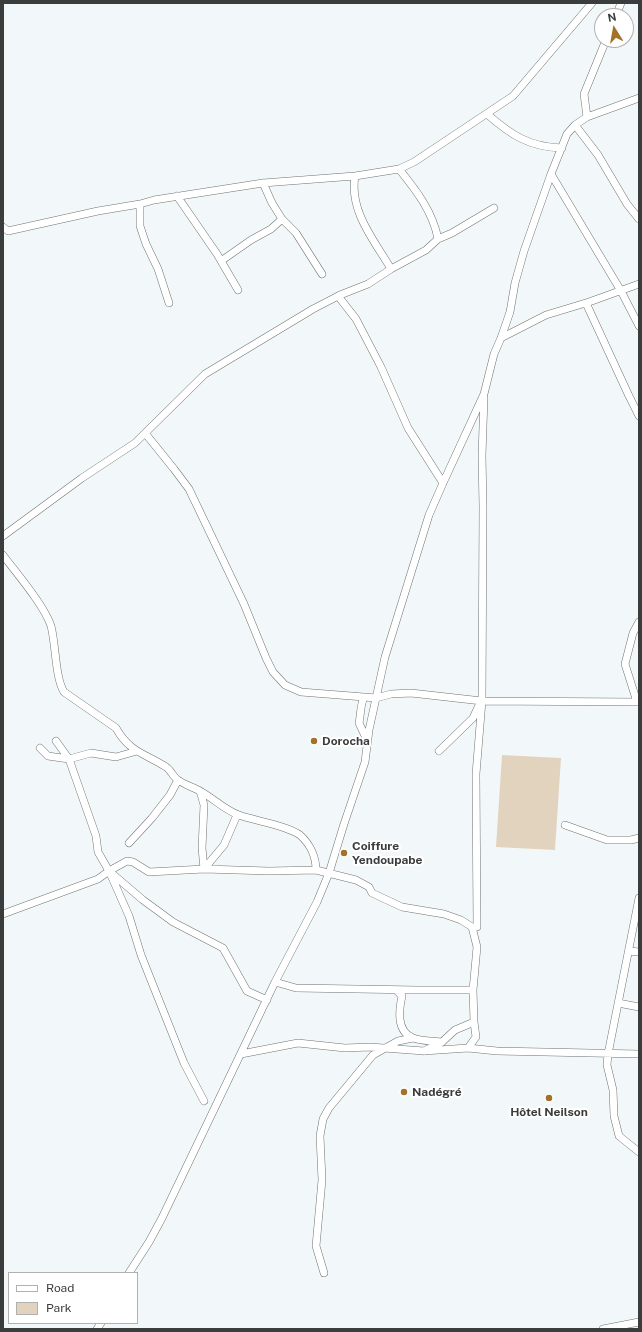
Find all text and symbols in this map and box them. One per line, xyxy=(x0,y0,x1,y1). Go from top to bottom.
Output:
north arrow xyxy=(594,8,634,48)
text: N xyxy=(607,10,617,24)
place label: Dorocha xyxy=(322,734,370,748)
marker: Dorocha xyxy=(309,736,319,746)
place label: Coiffure Yendoupabe xyxy=(352,839,423,867)
marker: Coiffure Yendoupabe xyxy=(339,848,349,858)
place label: Nadégré xyxy=(412,1085,462,1099)
marker: Nadégré xyxy=(399,1087,409,1097)
marker: Hôtel Neilson xyxy=(544,1093,554,1103)
place label: Hôtel Neilson xyxy=(510,1105,588,1119)
legend xyxy=(8,1272,138,1324)
text: Road xyxy=(46,1281,74,1295)
text: Park xyxy=(46,1301,72,1315)

